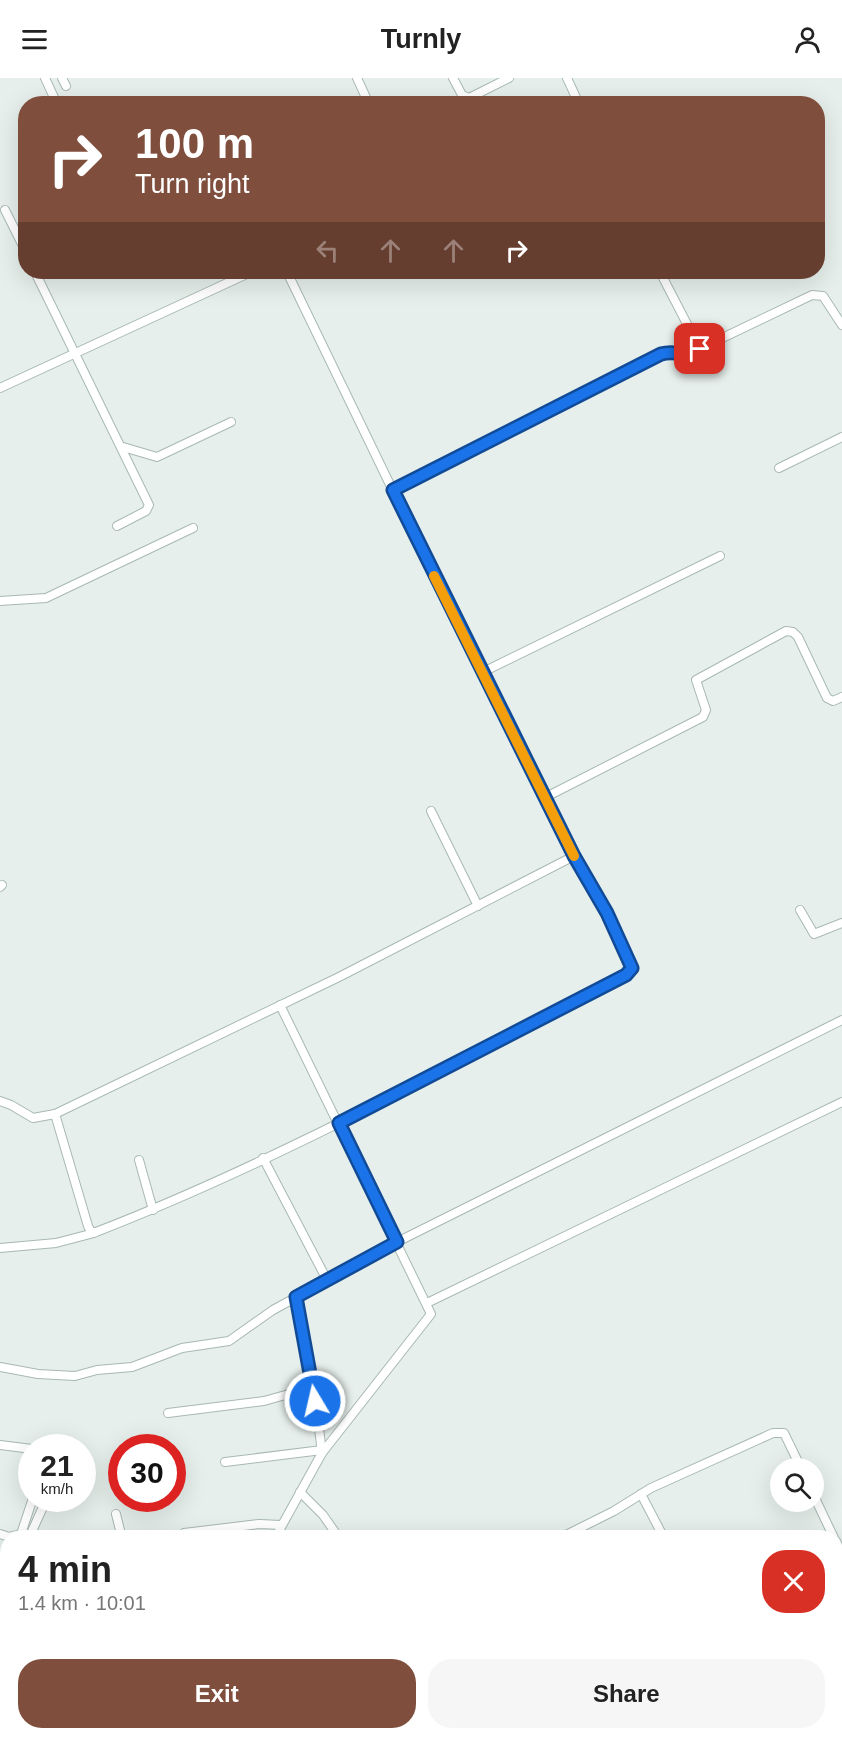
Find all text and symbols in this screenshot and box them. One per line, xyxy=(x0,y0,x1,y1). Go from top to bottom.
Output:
icon: menu xyxy=(18,23,51,56)
icon: person xyxy=(791,23,824,56)
text: Turnly xyxy=(381,24,461,54)
icon: right xyxy=(36,120,114,198)
text: 100 m xyxy=(135,120,254,167)
text: Turn right xyxy=(135,169,250,199)
icon: left xyxy=(311,234,344,267)
icon: ahead xyxy=(374,234,407,267)
icon: ahead xyxy=(437,234,470,267)
icon: right xyxy=(500,234,533,267)
pin xyxy=(674,323,725,374)
icon: arrive xyxy=(683,332,716,365)
position arrow xyxy=(283,1369,347,1433)
speed limit sign: 30 xyxy=(108,1434,186,1512)
text: 21 xyxy=(40,1449,74,1482)
map controls xyxy=(770,1458,824,1512)
button: search xyxy=(770,1458,824,1512)
text: km/h xyxy=(41,1480,73,1497)
text: 4 min xyxy=(18,1549,112,1590)
button: close xyxy=(762,1550,825,1613)
text: 1.4 km · 10:01 xyxy=(18,1592,146,1614)
button: Exit xyxy=(18,1659,416,1728)
button: Share xyxy=(428,1659,825,1728)

